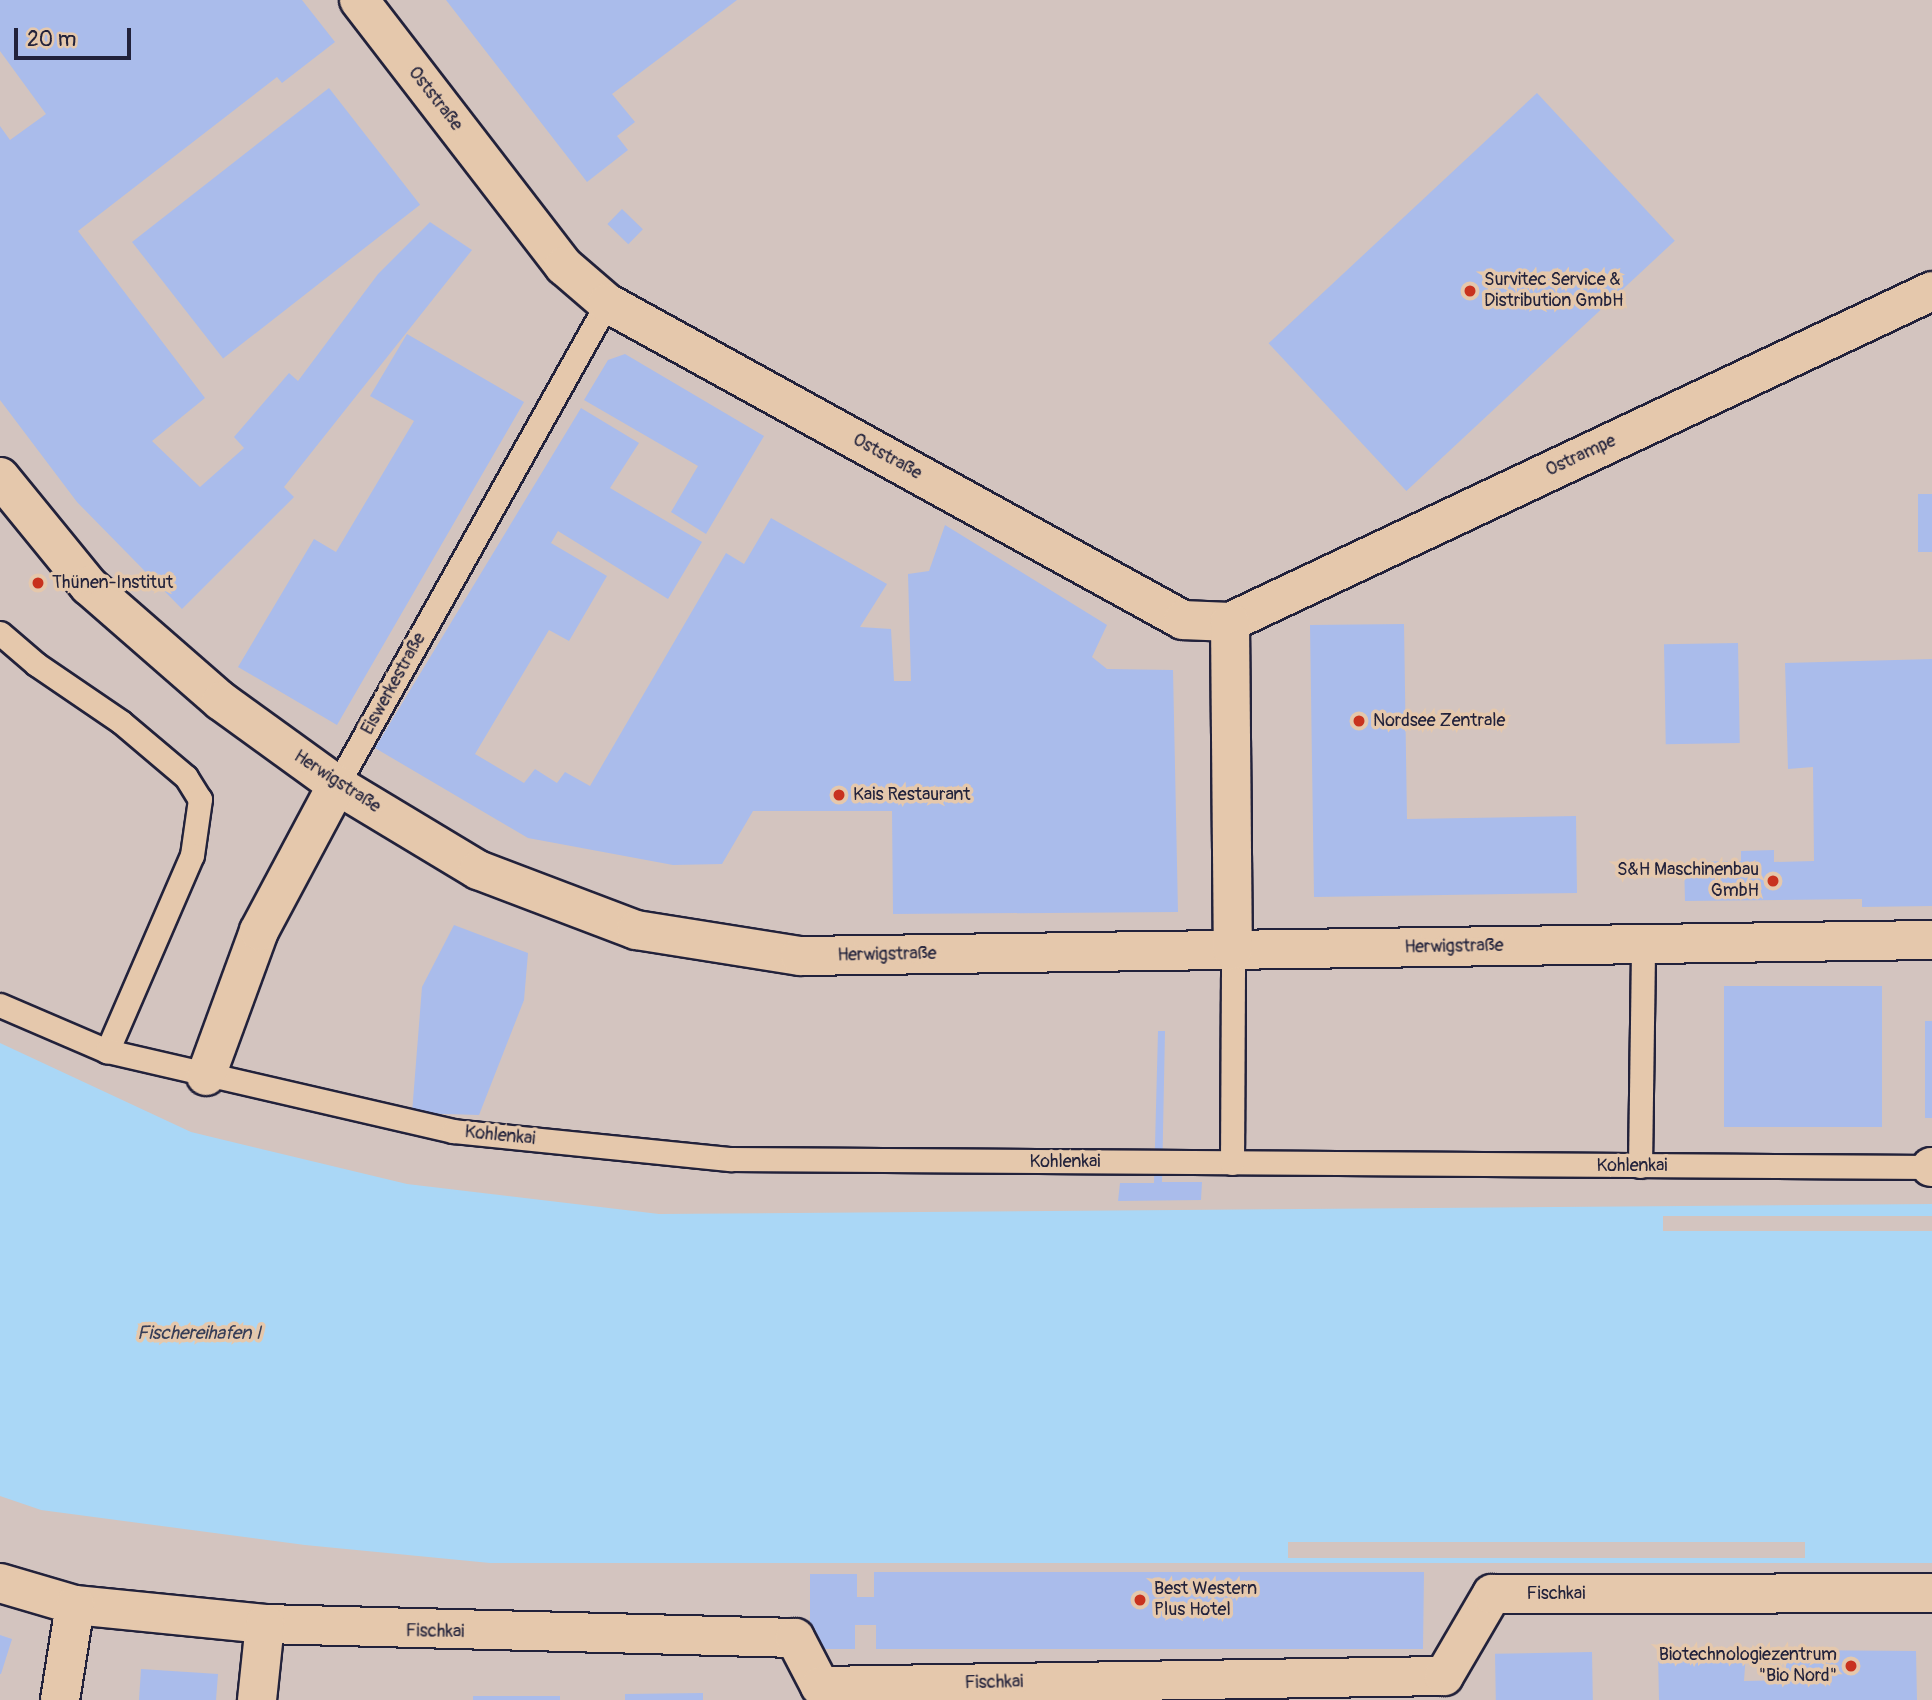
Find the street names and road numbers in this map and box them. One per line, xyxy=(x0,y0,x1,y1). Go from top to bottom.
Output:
street label: Oststraße xyxy=(403,63,467,135)
street label: Oststraße xyxy=(849,429,925,485)
street label: Ostrampe xyxy=(1543,430,1619,482)
street label: Eiswerkestraße xyxy=(357,629,431,739)
street label: Herwigstraße xyxy=(290,746,384,818)
street label: Herwigstraße xyxy=(1404,935,1504,959)
street label: Herwigstraße xyxy=(837,943,937,967)
street label: Kohlenkai xyxy=(464,1122,536,1150)
street label: Kohlenkai xyxy=(1029,1151,1101,1173)
street label: Kohlenkai xyxy=(1596,1155,1668,1177)
street label: Fischkai xyxy=(1527,1583,1585,1605)
street label: Fischkai xyxy=(405,1621,465,1643)
street label: Fischkai xyxy=(964,1672,1024,1694)

